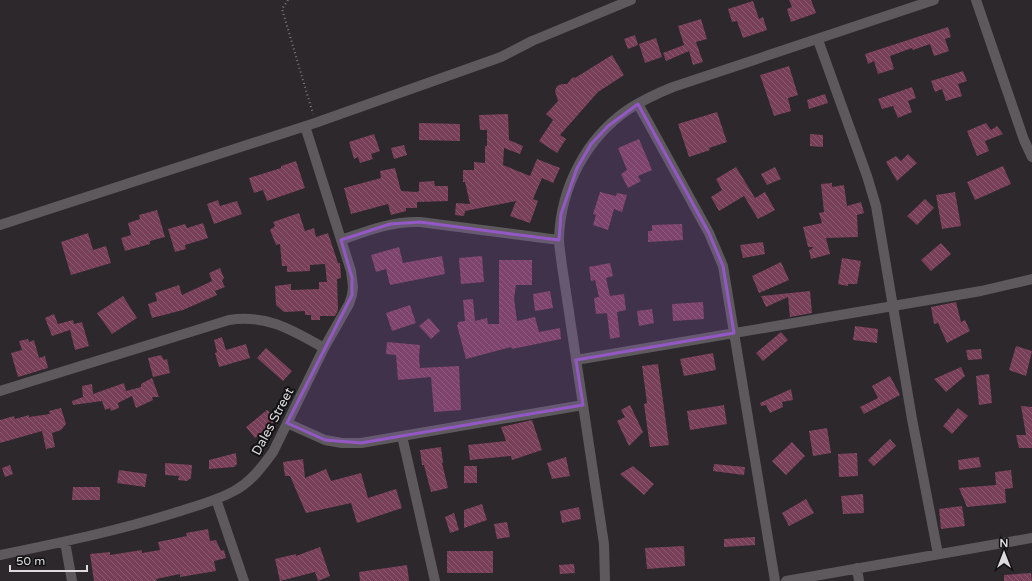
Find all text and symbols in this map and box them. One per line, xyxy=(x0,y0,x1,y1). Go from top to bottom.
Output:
street label: Dales Street xyxy=(248,385,297,458)
north arrow xyxy=(984,533,1024,573)
text: N xyxy=(1000,537,1008,550)
scale bar xyxy=(10,547,87,573)
text: 50 m xyxy=(16,554,45,568)

